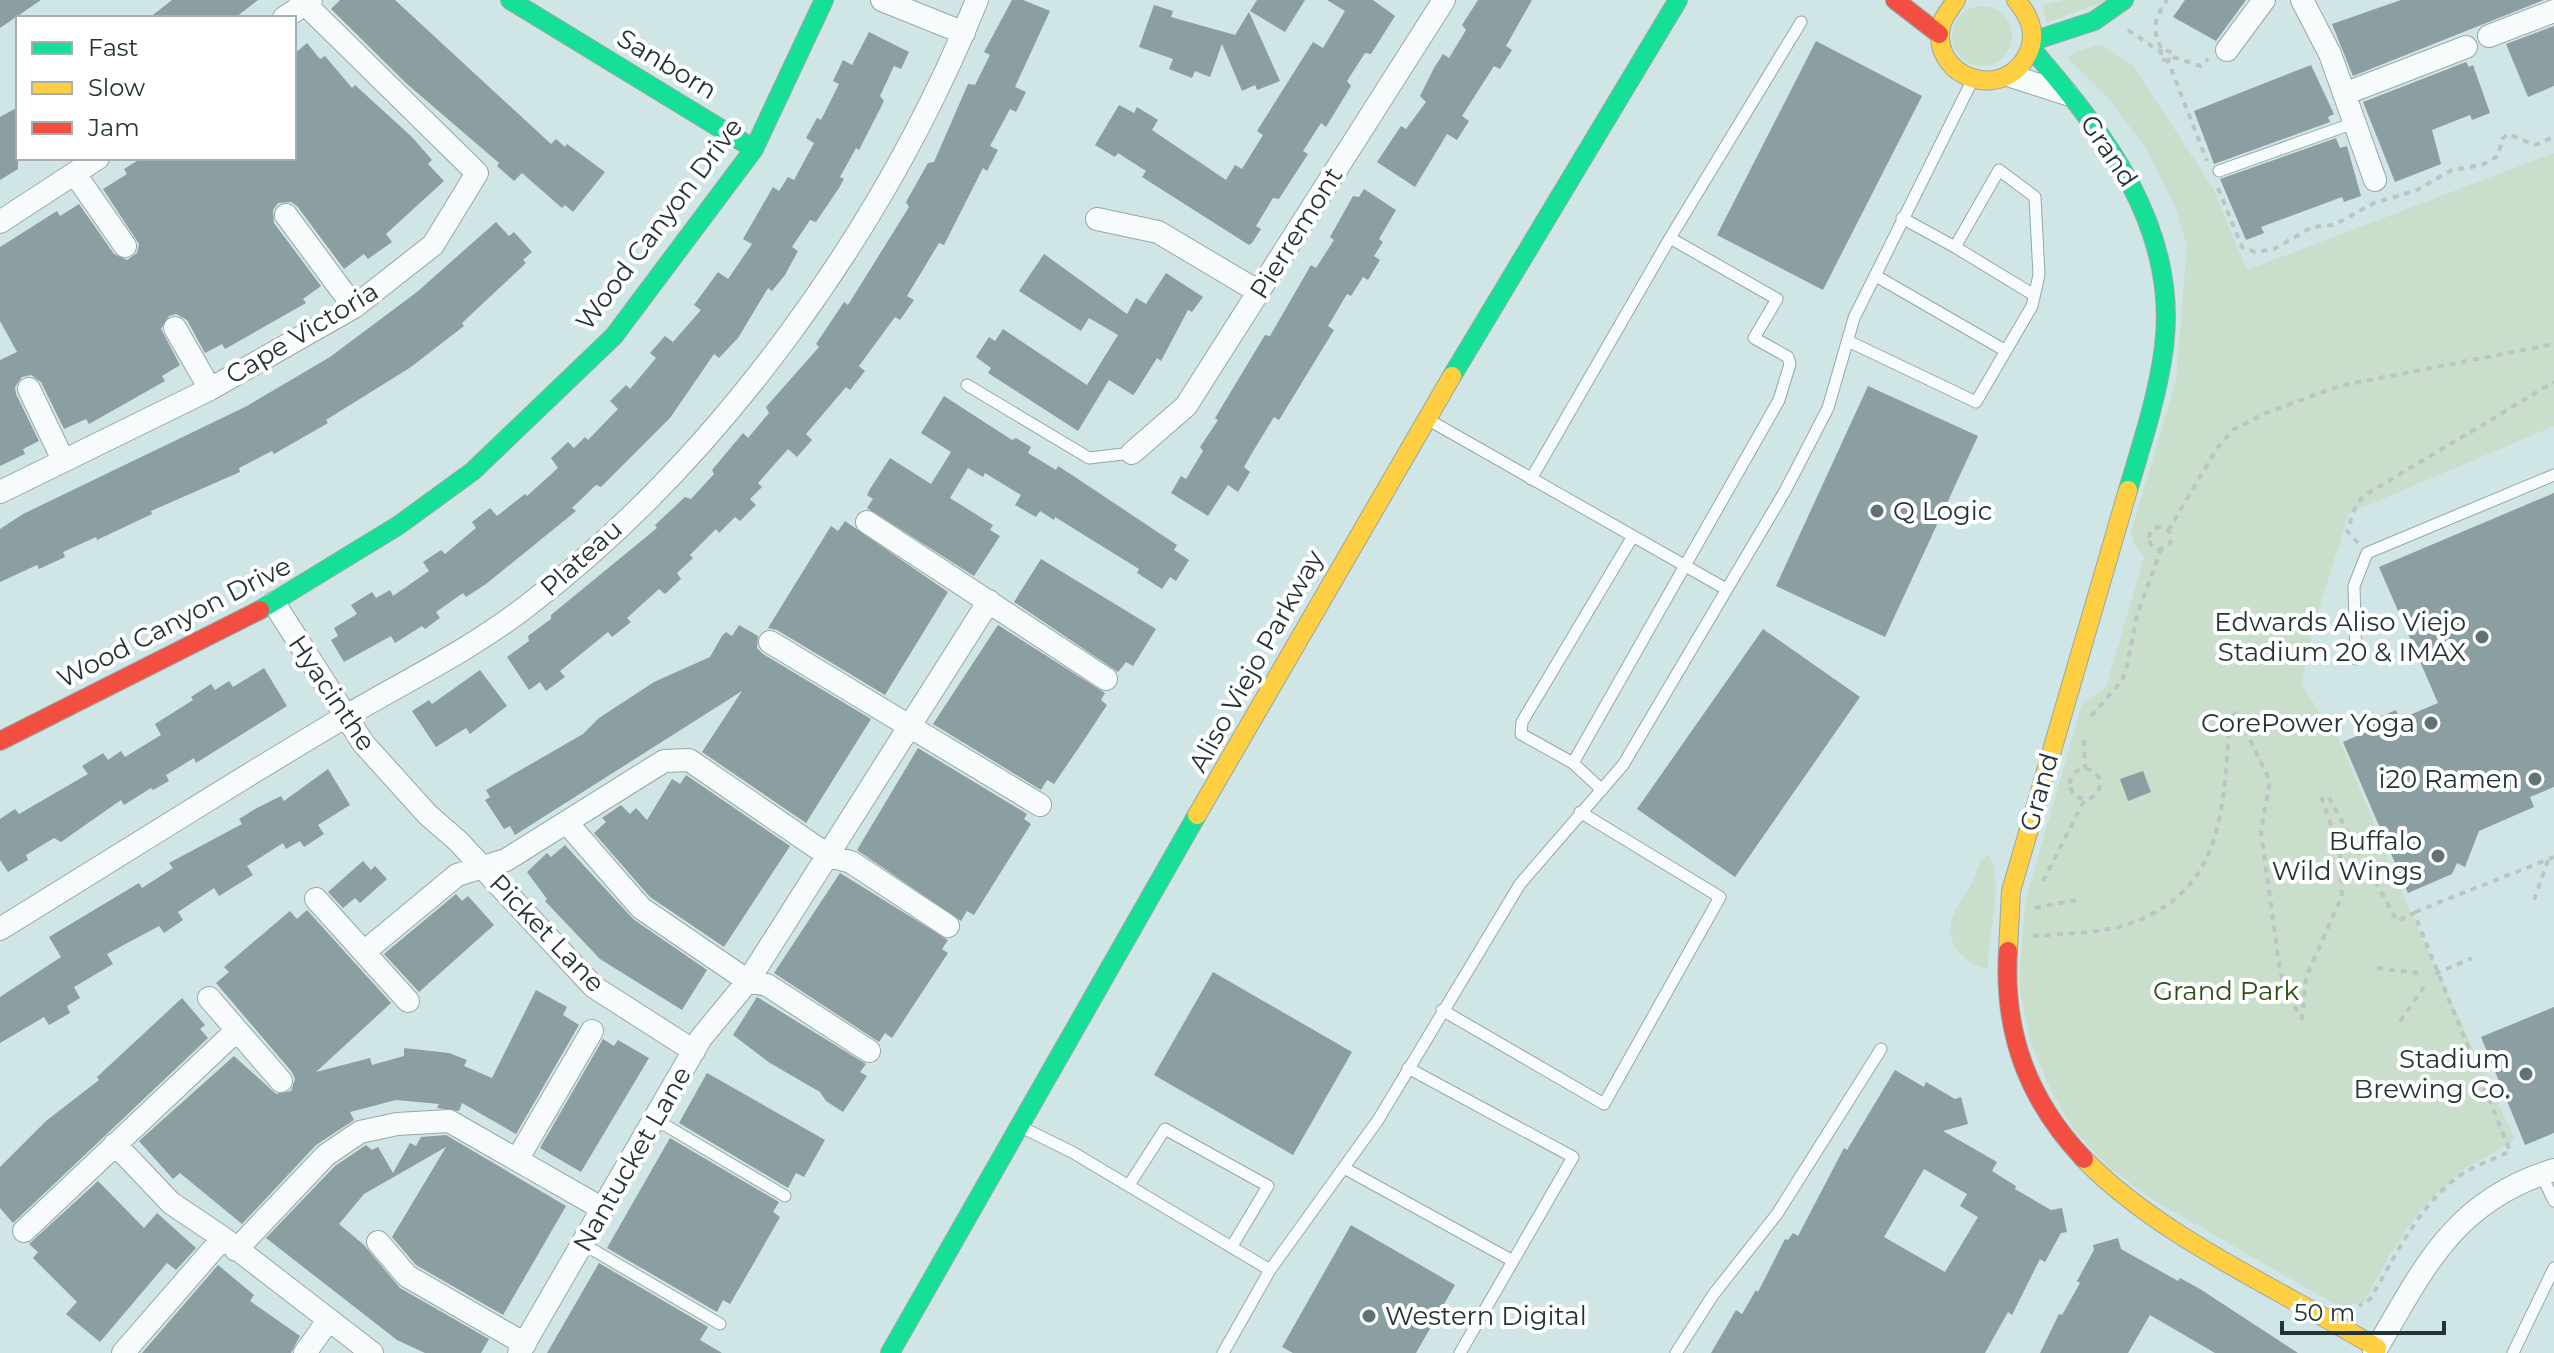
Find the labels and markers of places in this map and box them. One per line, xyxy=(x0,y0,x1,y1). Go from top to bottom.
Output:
place label: Q Logic xyxy=(1893,495,1992,527)
marker: Q Logic xyxy=(1868,502,1886,520)
place label: Edwards Aliso Viejo Stadium 20 & IMAX xyxy=(2214,606,2466,668)
marker: Edwards Aliso Viejo Stadium 20 & IMAX xyxy=(2473,628,2491,646)
place label: CorePower Yoga xyxy=(2201,707,2415,739)
marker: CorePower Yoga xyxy=(2422,714,2440,732)
place label: i20 Ramen xyxy=(2378,763,2519,795)
marker: i20 Ramen xyxy=(2526,770,2544,788)
place label: Buffalo Wild Wings xyxy=(2272,825,2422,887)
marker: Buffalo Wild Wings xyxy=(2429,847,2447,865)
place label: Stadium Brewing Co. xyxy=(2354,1043,2510,1105)
marker: Stadium Brewing Co. xyxy=(2517,1065,2535,1083)
place label: Western Digital xyxy=(1385,1300,1587,1332)
marker: Western Digital xyxy=(1360,1307,1378,1325)

